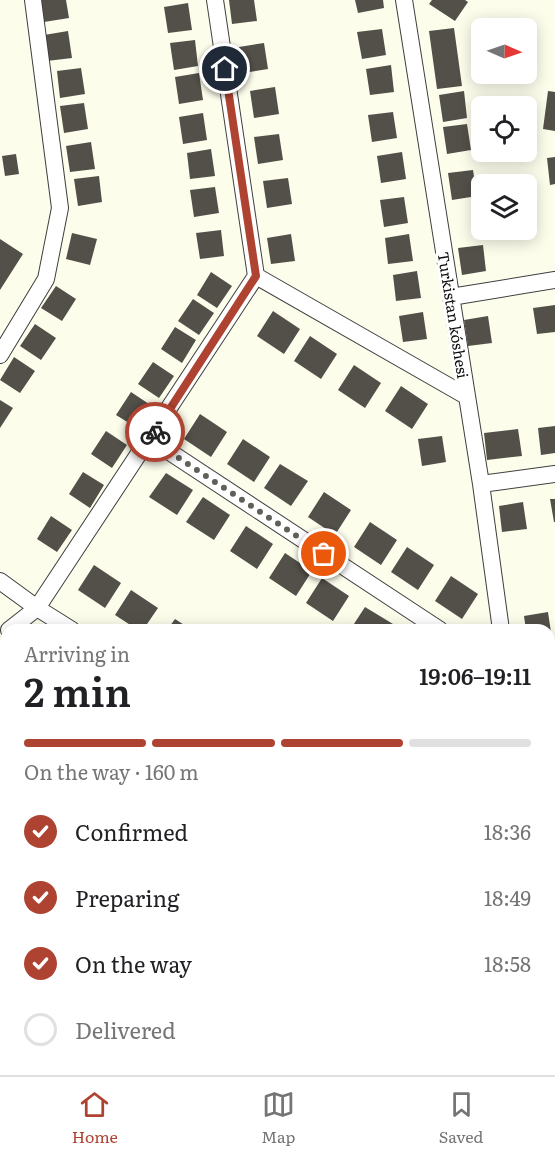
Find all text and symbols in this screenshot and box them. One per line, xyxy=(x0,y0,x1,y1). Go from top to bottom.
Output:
north arrow xyxy=(471,18,537,84)
map controls xyxy=(471,18,537,240)
pin xyxy=(199,43,250,94)
icon: home xyxy=(208,52,241,85)
button: locate xyxy=(471,96,537,162)
button: layers xyxy=(471,174,537,240)
street label: Turkistan kóshesi xyxy=(433,250,475,380)
courier xyxy=(125,402,185,462)
icon: bike xyxy=(139,416,172,449)
pin xyxy=(298,528,349,579)
icon: bag xyxy=(307,537,340,570)
text: Arriving in xyxy=(24,638,130,668)
text: 19:06–19:11 xyxy=(419,659,531,692)
text: 2 min xyxy=(24,661,131,719)
text: On the way · 160 m xyxy=(24,756,199,786)
icon: check xyxy=(24,815,57,848)
text: Confirmed xyxy=(75,815,188,848)
text: 18:36 xyxy=(484,816,531,846)
icon: check xyxy=(24,881,57,914)
text: Preparing xyxy=(75,881,179,914)
text: 18:49 xyxy=(484,882,531,912)
icon: check xyxy=(24,947,57,980)
text: On the way xyxy=(75,947,192,980)
text: 18:58 xyxy=(484,948,531,978)
text: Delivered xyxy=(75,1013,176,1046)
tab: Home xyxy=(72,1088,118,1148)
tab: Map xyxy=(261,1088,295,1148)
tab: Saved xyxy=(439,1088,483,1148)

